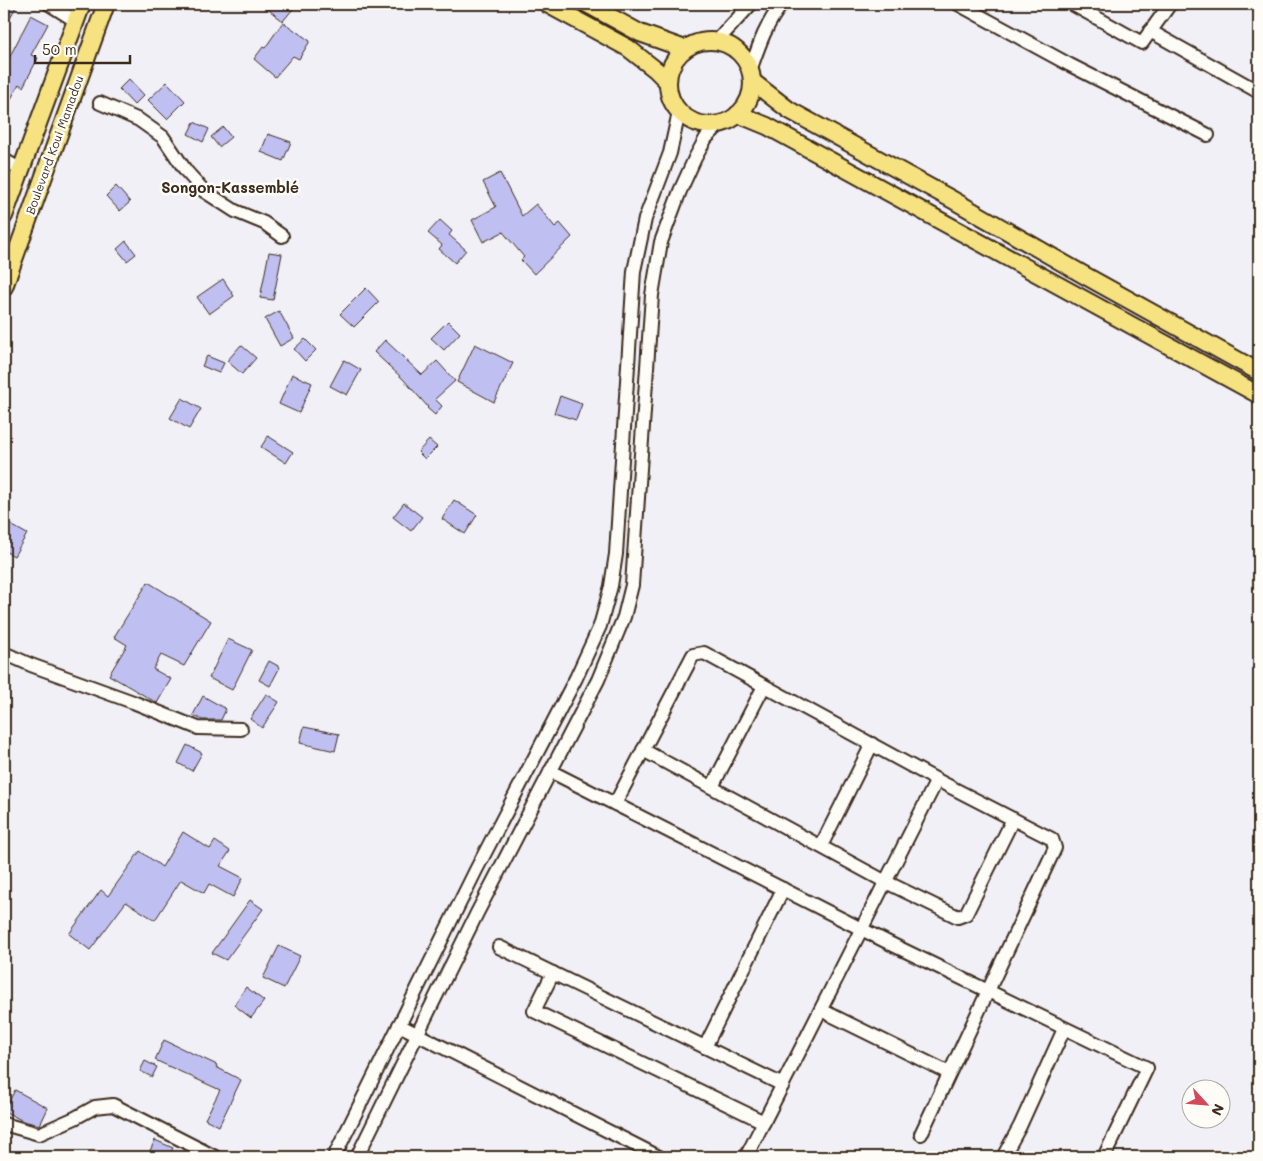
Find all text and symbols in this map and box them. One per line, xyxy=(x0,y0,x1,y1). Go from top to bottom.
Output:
scale bar xyxy=(35,32,130,64)
text: 50 m xyxy=(42,39,77,59)
street label: Boulevard Koui Mamadou xyxy=(21,73,87,216)
district label: Songon-Kassemblé xyxy=(161,177,299,197)
north arrow xyxy=(1180,1078,1230,1128)
text: N xyxy=(1207,1101,1229,1119)

